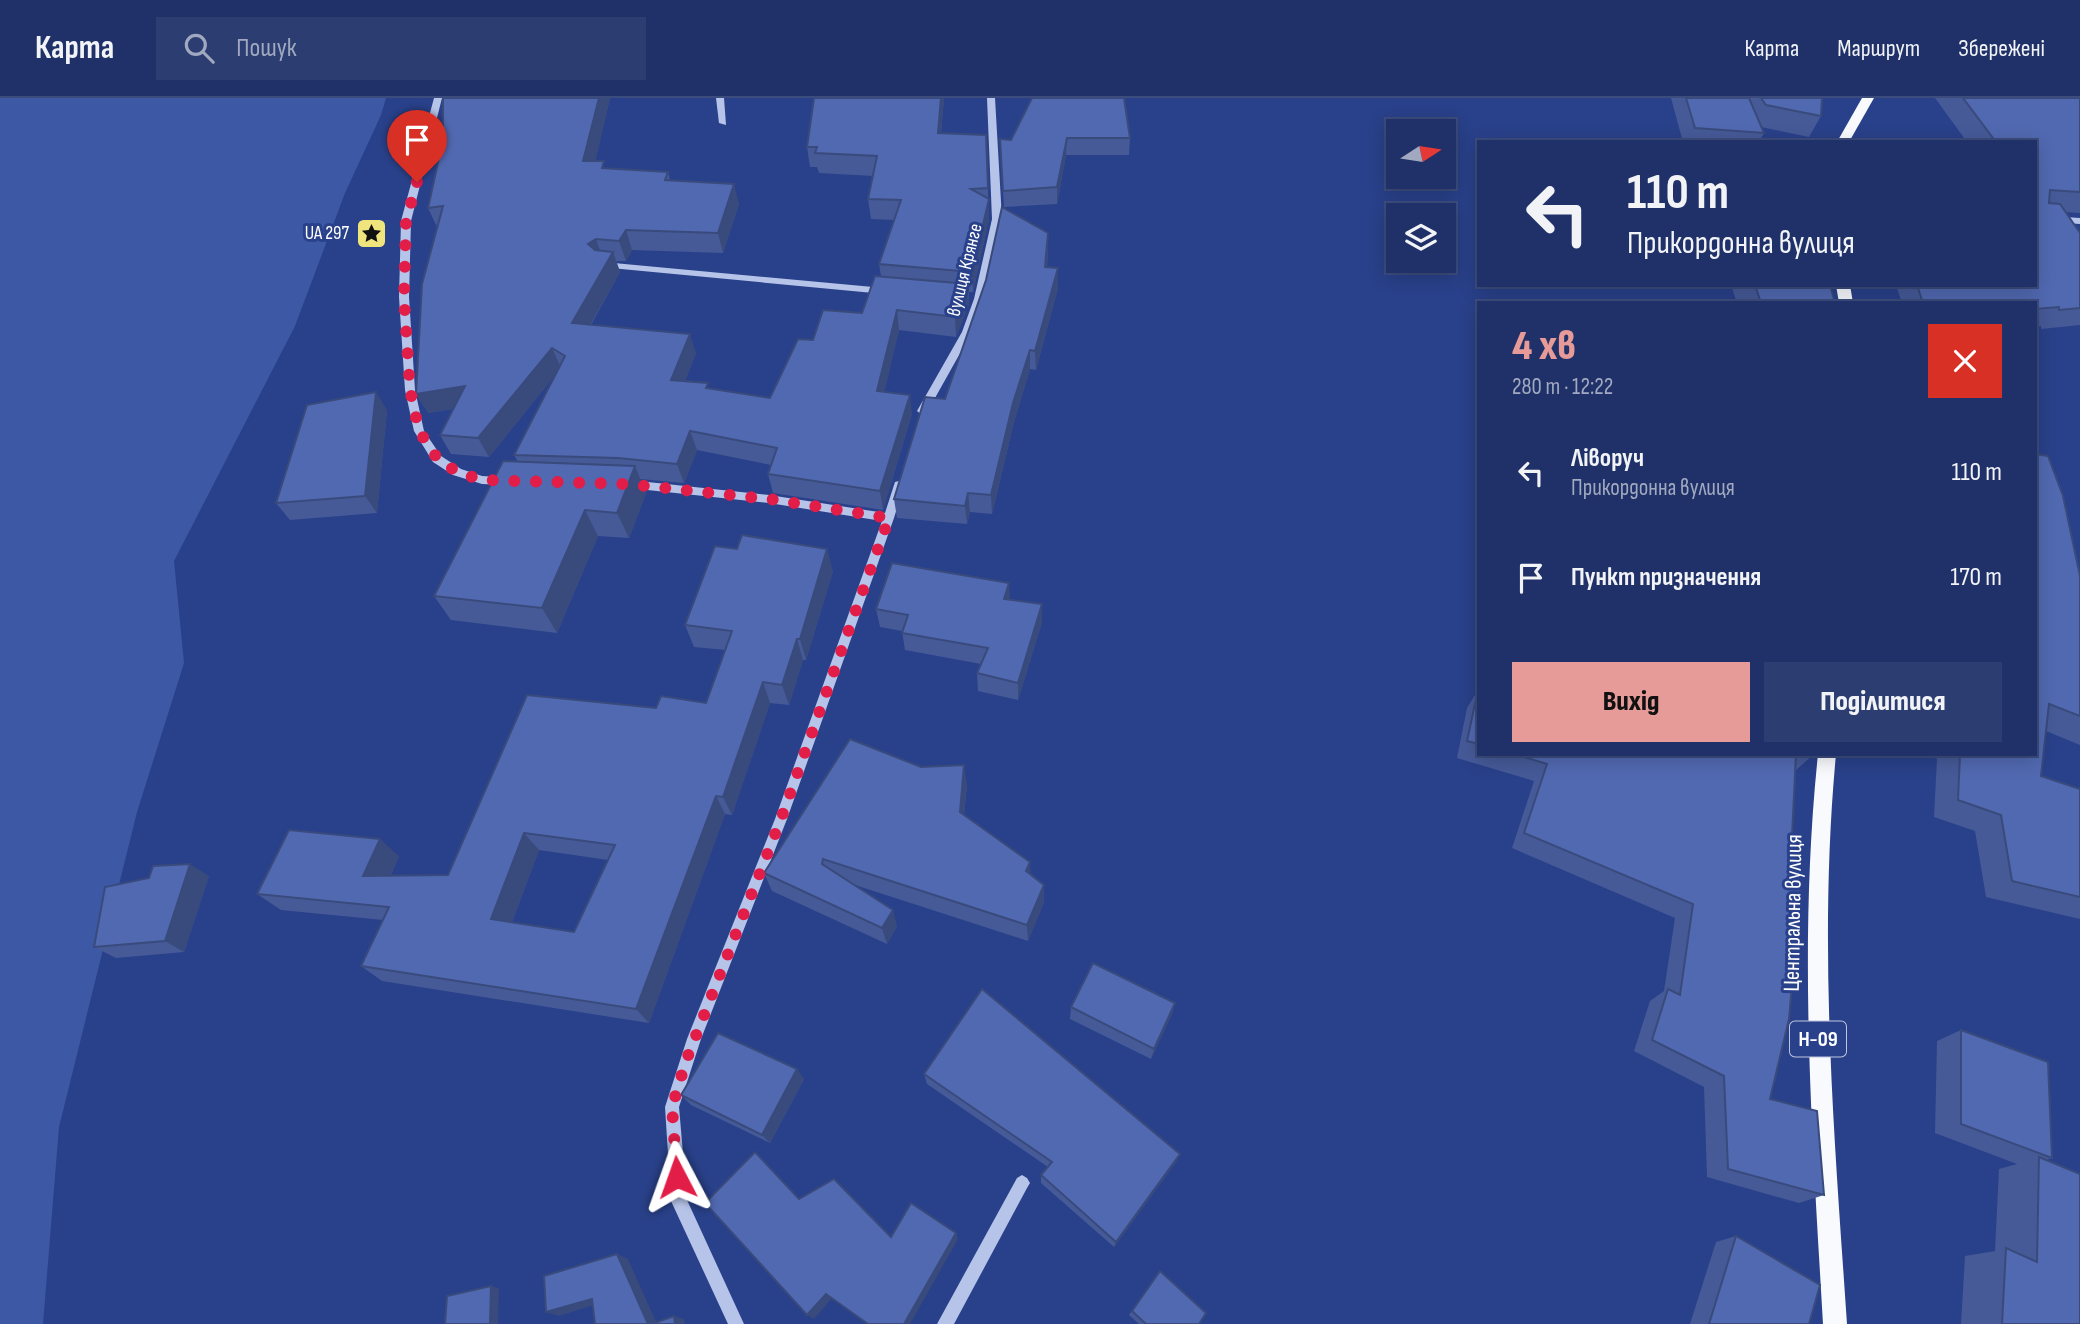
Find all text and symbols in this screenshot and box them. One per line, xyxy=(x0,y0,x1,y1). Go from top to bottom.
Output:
search box xyxy=(156,17,646,80)
text: Карта xyxy=(35,28,114,68)
icon: search xyxy=(180,29,218,67)
text: Пошук xyxy=(236,33,297,64)
text: Карта xyxy=(1745,34,1799,63)
text: Маршрут xyxy=(1837,34,1920,63)
text: Збережені xyxy=(1958,34,2045,63)
pin xyxy=(387,110,447,182)
north arrow xyxy=(1386,119,1456,189)
map controls xyxy=(1386,119,1456,273)
icon: arrive xyxy=(398,121,436,159)
text: 110 m xyxy=(1627,164,1729,223)
icon: left xyxy=(1512,168,1603,259)
button: layers xyxy=(1386,203,1456,273)
place icon: UA 297 xyxy=(355,216,389,250)
street label: вулиця Крянге xyxy=(942,221,988,319)
place label: UA 297 xyxy=(305,222,349,245)
text: Прикордонна вулиця xyxy=(1627,224,1855,263)
text: 4 хв xyxy=(1512,321,1576,372)
button: close xyxy=(1928,324,2002,398)
text: 280 m · 12:22 xyxy=(1512,373,1613,401)
text: Ліворуч xyxy=(1571,443,1644,474)
icon: left xyxy=(1512,454,1550,492)
text: 110 m xyxy=(1951,457,2002,488)
text: Прикордонна вулиця xyxy=(1571,474,1735,502)
icon: arrive xyxy=(1512,559,1550,597)
text: Пункт призначення xyxy=(1571,562,1761,593)
text: 170 m xyxy=(1950,562,2002,593)
button: Вихід xyxy=(1512,662,1750,742)
button: Поділитися xyxy=(1764,662,2002,742)
street label: Центральна вулиця xyxy=(1778,834,1808,992)
road number: Н-09 xyxy=(1790,1021,1846,1056)
position arrow xyxy=(640,1140,714,1214)

